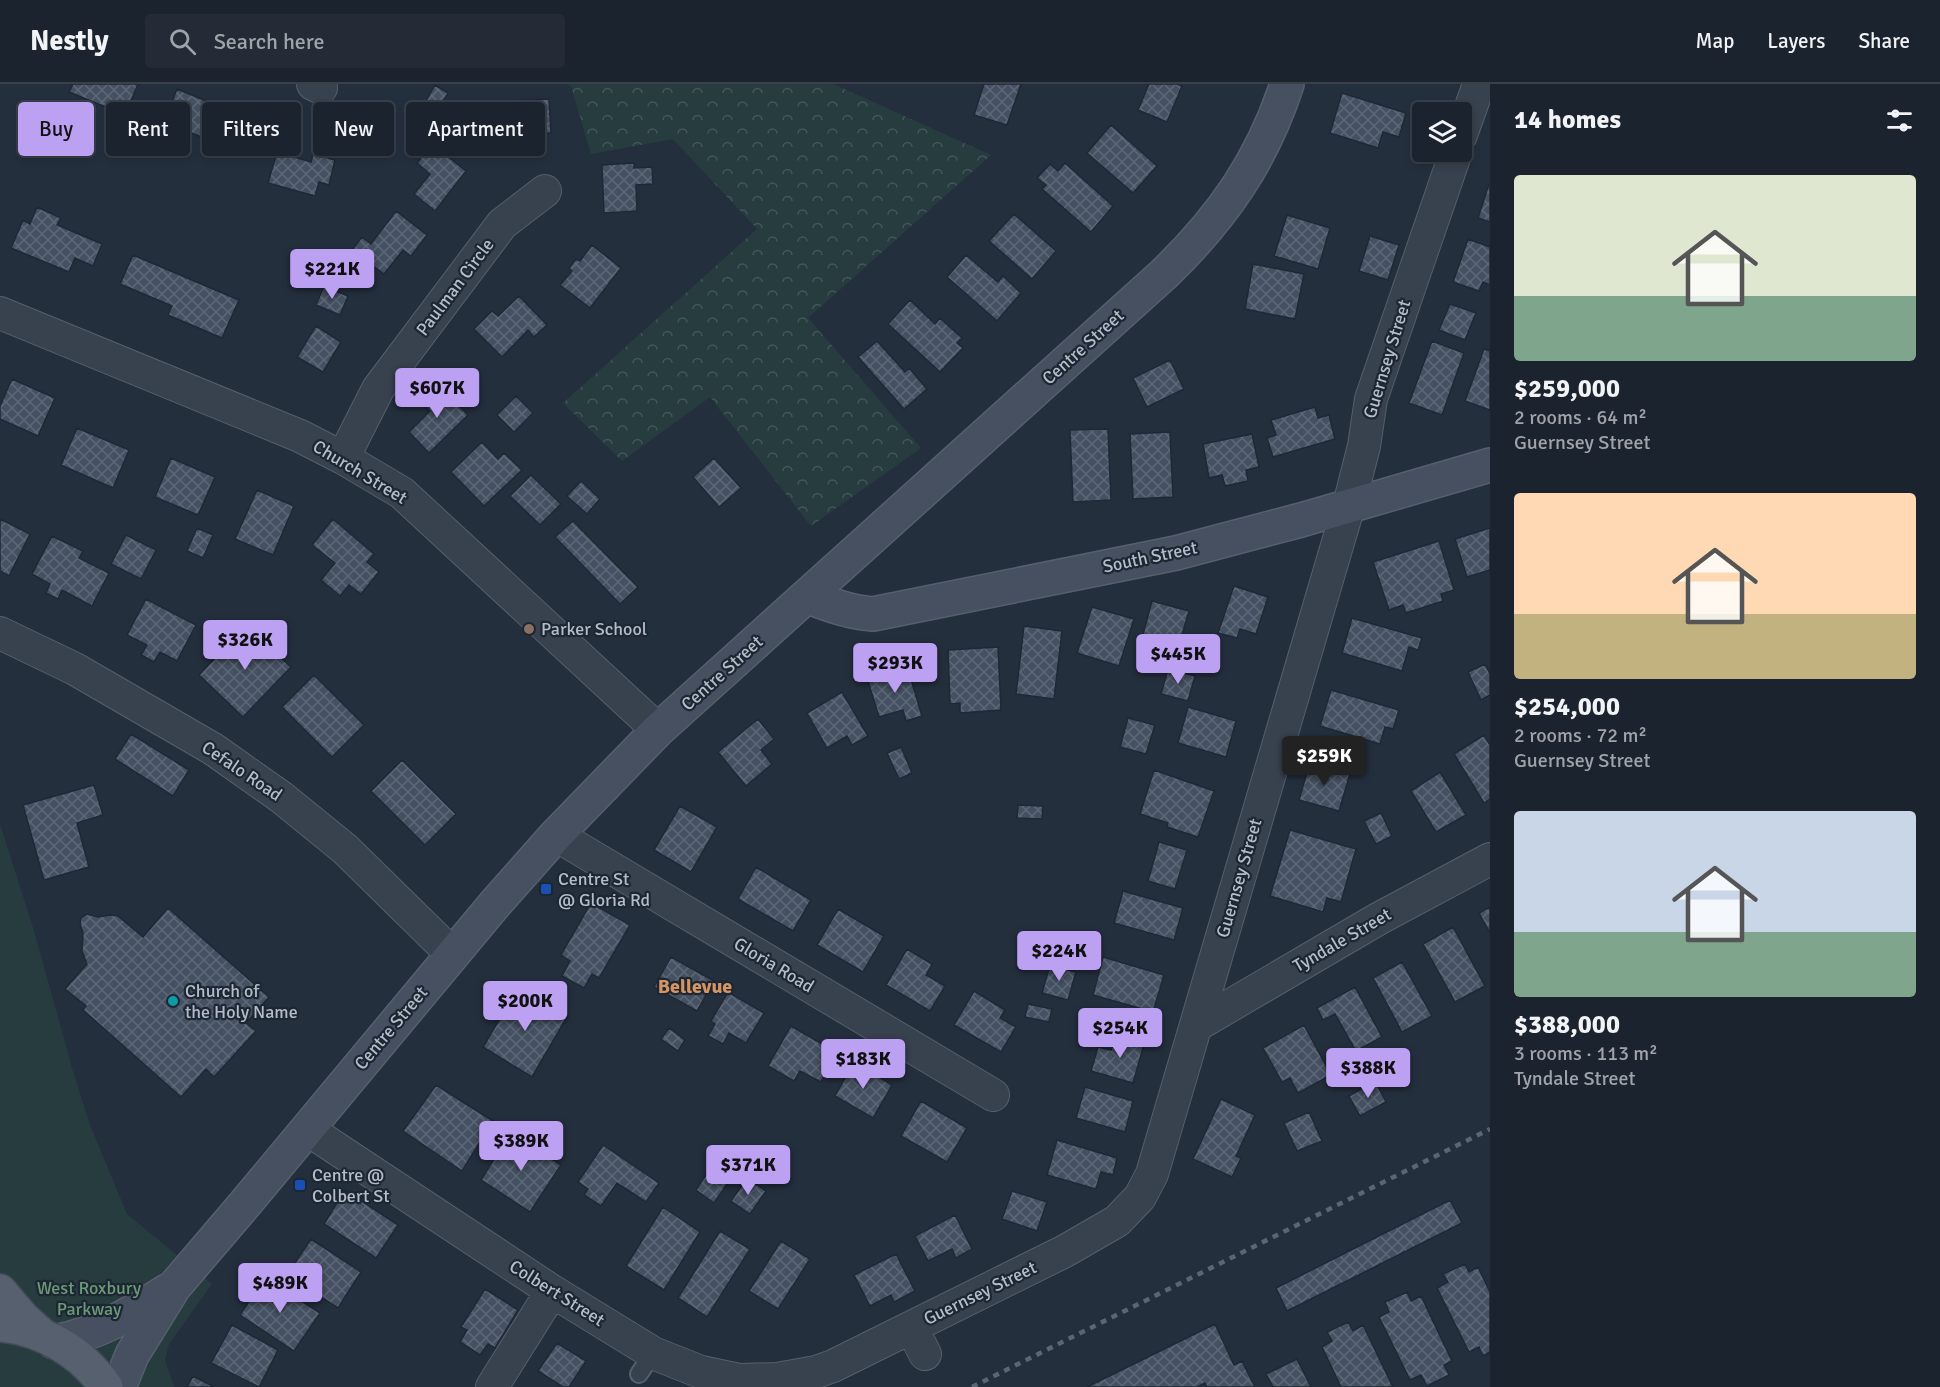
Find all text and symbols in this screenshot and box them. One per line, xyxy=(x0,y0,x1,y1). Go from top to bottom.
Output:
search box xyxy=(145,14,565,68)
text: Nestly xyxy=(30,24,109,58)
icon: search xyxy=(166,25,199,58)
text: Search here xyxy=(214,28,325,55)
text: Map xyxy=(1696,28,1734,54)
text: Layers xyxy=(1767,28,1825,54)
text: Share xyxy=(1858,28,1910,54)
chip: Buy xyxy=(18,102,94,156)
chip: Rent xyxy=(106,102,190,156)
chip: Filters xyxy=(202,102,301,156)
chip: New xyxy=(313,102,394,156)
chip: Apartment xyxy=(406,102,545,156)
map controls xyxy=(1412,102,1472,162)
button: layers xyxy=(1412,102,1472,162)
text: 14 homes xyxy=(1514,104,1621,136)
icon: filters xyxy=(1883,104,1916,137)
icon: home xyxy=(1661,214,1769,322)
street label: Paulman Circle xyxy=(411,234,499,340)
pin: $221K xyxy=(290,249,374,300)
text: $221K xyxy=(304,256,360,281)
street label: Guernsey Street xyxy=(1359,297,1415,421)
street label: Centre Street xyxy=(1038,305,1128,389)
pin: $607K xyxy=(395,368,479,419)
text: $259,000 xyxy=(1514,373,1620,405)
text: $607K xyxy=(409,375,465,400)
text: 2 rooms · 64 m² xyxy=(1514,405,1647,430)
text: Guernsey Street xyxy=(1514,430,1650,455)
street label: Church Street xyxy=(309,435,411,509)
icon: home xyxy=(1661,532,1769,640)
street label: South Street xyxy=(1101,536,1199,578)
place label: Parker School xyxy=(541,618,647,640)
pin: $326K xyxy=(203,620,287,671)
marker: Parker School xyxy=(522,622,536,636)
text: $326K xyxy=(217,627,273,652)
street label: Centre Street xyxy=(677,631,767,715)
pin: $445K xyxy=(1136,634,1220,685)
text: $445K xyxy=(1150,641,1206,666)
pin: $293K xyxy=(853,643,937,694)
text: $293K xyxy=(867,650,923,675)
text: $254,000 xyxy=(1514,691,1620,723)
text: 2 rooms · 72 m² xyxy=(1514,723,1647,748)
street label: Cefalo Road xyxy=(198,736,286,806)
pin: $259K xyxy=(1282,736,1366,787)
text: $259K xyxy=(1296,743,1352,768)
text: Guernsey Street xyxy=(1514,748,1650,773)
street label: Guernsey Street xyxy=(1212,816,1266,940)
icon: home xyxy=(1661,850,1769,958)
place label: Centre St @ Gloria Rd xyxy=(558,868,650,911)
marker: Centre St @ Gloria Rd xyxy=(539,882,553,896)
street label: Tyndale Street xyxy=(1289,903,1395,977)
pin: $224K xyxy=(1017,931,1101,982)
street label: Gloria Road xyxy=(730,933,818,997)
text: $224K xyxy=(1031,938,1087,963)
district label: Bellevue xyxy=(658,974,732,999)
place label: Church of the Holy Name xyxy=(185,980,298,1023)
pin: $200K xyxy=(483,981,567,1032)
street label: Centre Street xyxy=(350,982,432,1074)
text: $200K xyxy=(497,988,553,1013)
marker: Church of the Holy Name xyxy=(166,994,180,1008)
pin: $254K xyxy=(1078,1008,1162,1059)
text: $388,000 xyxy=(1514,1009,1620,1041)
text: $254K xyxy=(1092,1015,1148,1040)
pin: $183K xyxy=(821,1039,905,1090)
text: 3 rooms · 113 m² xyxy=(1514,1041,1658,1066)
text: $183K xyxy=(835,1046,891,1071)
pin: $388K xyxy=(1326,1048,1410,1099)
text: $388K xyxy=(1340,1055,1396,1080)
text: Tyndale Street xyxy=(1514,1066,1636,1091)
pin: $389K xyxy=(479,1121,563,1172)
text: $389K xyxy=(493,1128,549,1153)
pin: $371K xyxy=(706,1145,790,1196)
text: $371K xyxy=(720,1152,776,1177)
place label: Centre @ Colbert St xyxy=(312,1164,389,1207)
marker: Centre @ Colbert St xyxy=(293,1178,307,1192)
street label: Colbert Street xyxy=(505,1255,609,1331)
street label: Guernsey Street xyxy=(920,1256,1040,1330)
pin: $489K xyxy=(238,1263,322,1314)
text: $489K xyxy=(252,1270,308,1295)
park label: West Roxbury Parkway xyxy=(37,1277,142,1320)

